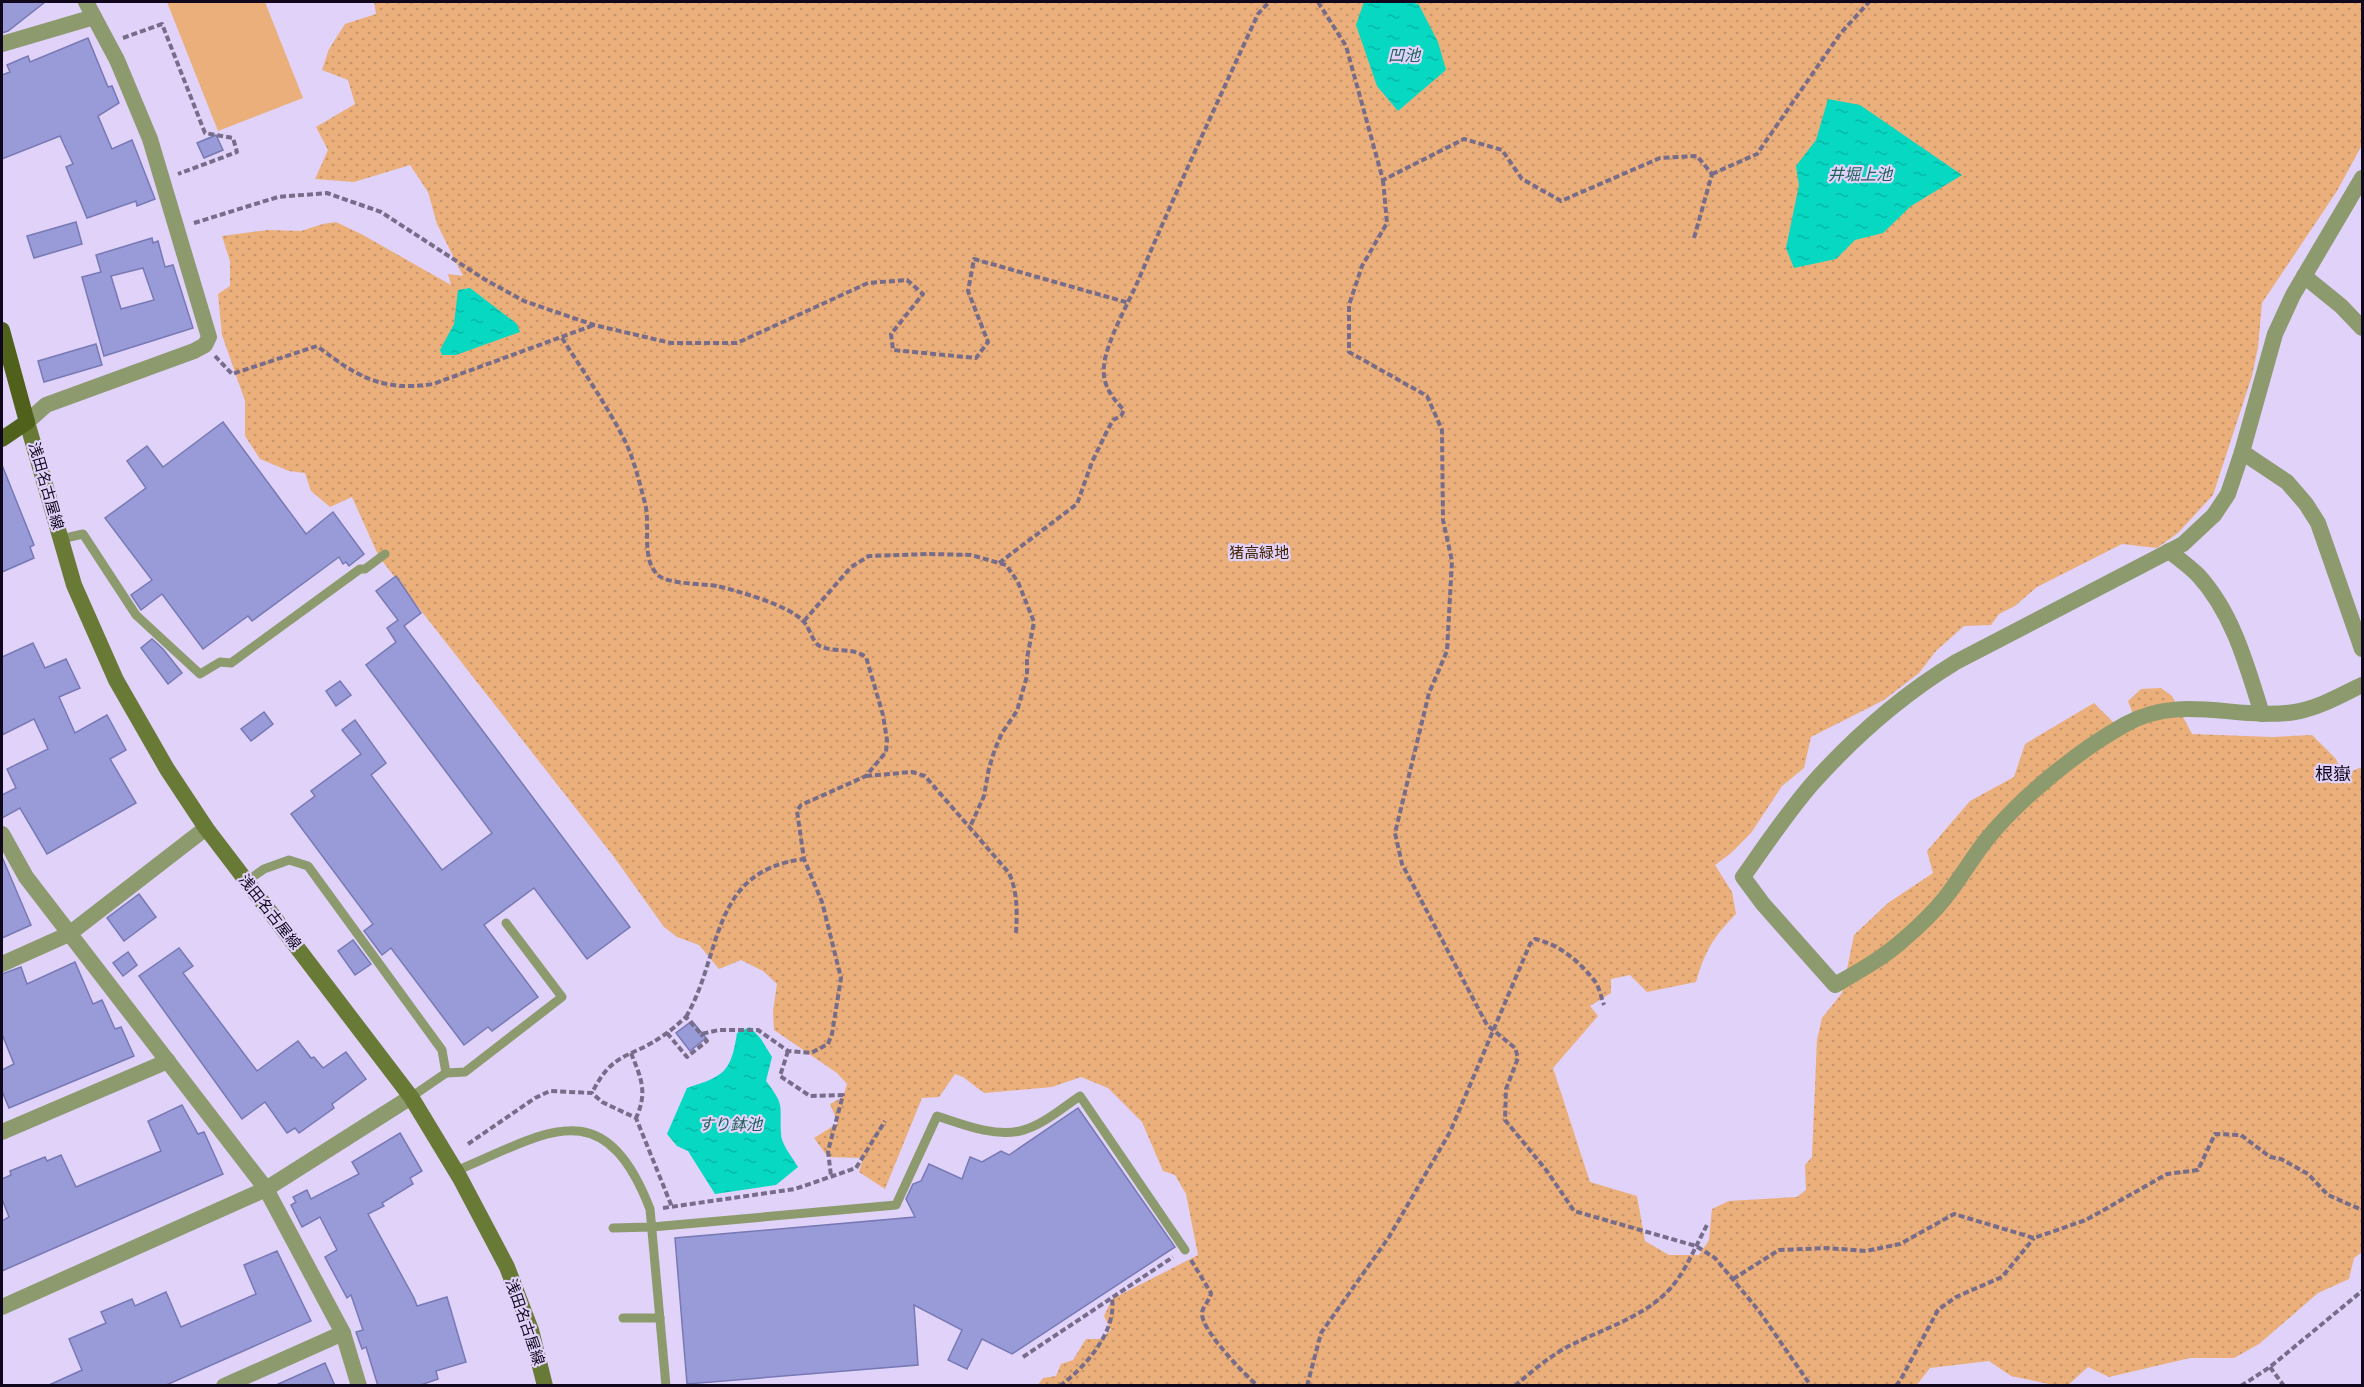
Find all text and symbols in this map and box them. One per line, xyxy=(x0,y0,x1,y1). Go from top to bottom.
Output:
water label: 凹池 xyxy=(1388,46,1422,66)
water label: 井堀上池 xyxy=(1828,165,1894,185)
street label: 浅田名古屋線 xyxy=(25,440,67,532)
park label: 猪高緑地 xyxy=(1229,544,1289,562)
district label: 根嶽 xyxy=(2315,763,2351,785)
street label: 浅田名古屋線 xyxy=(235,871,305,953)
water label: すり鉢池 xyxy=(698,1115,764,1135)
street label: 浅田名古屋線 xyxy=(502,1277,548,1367)

